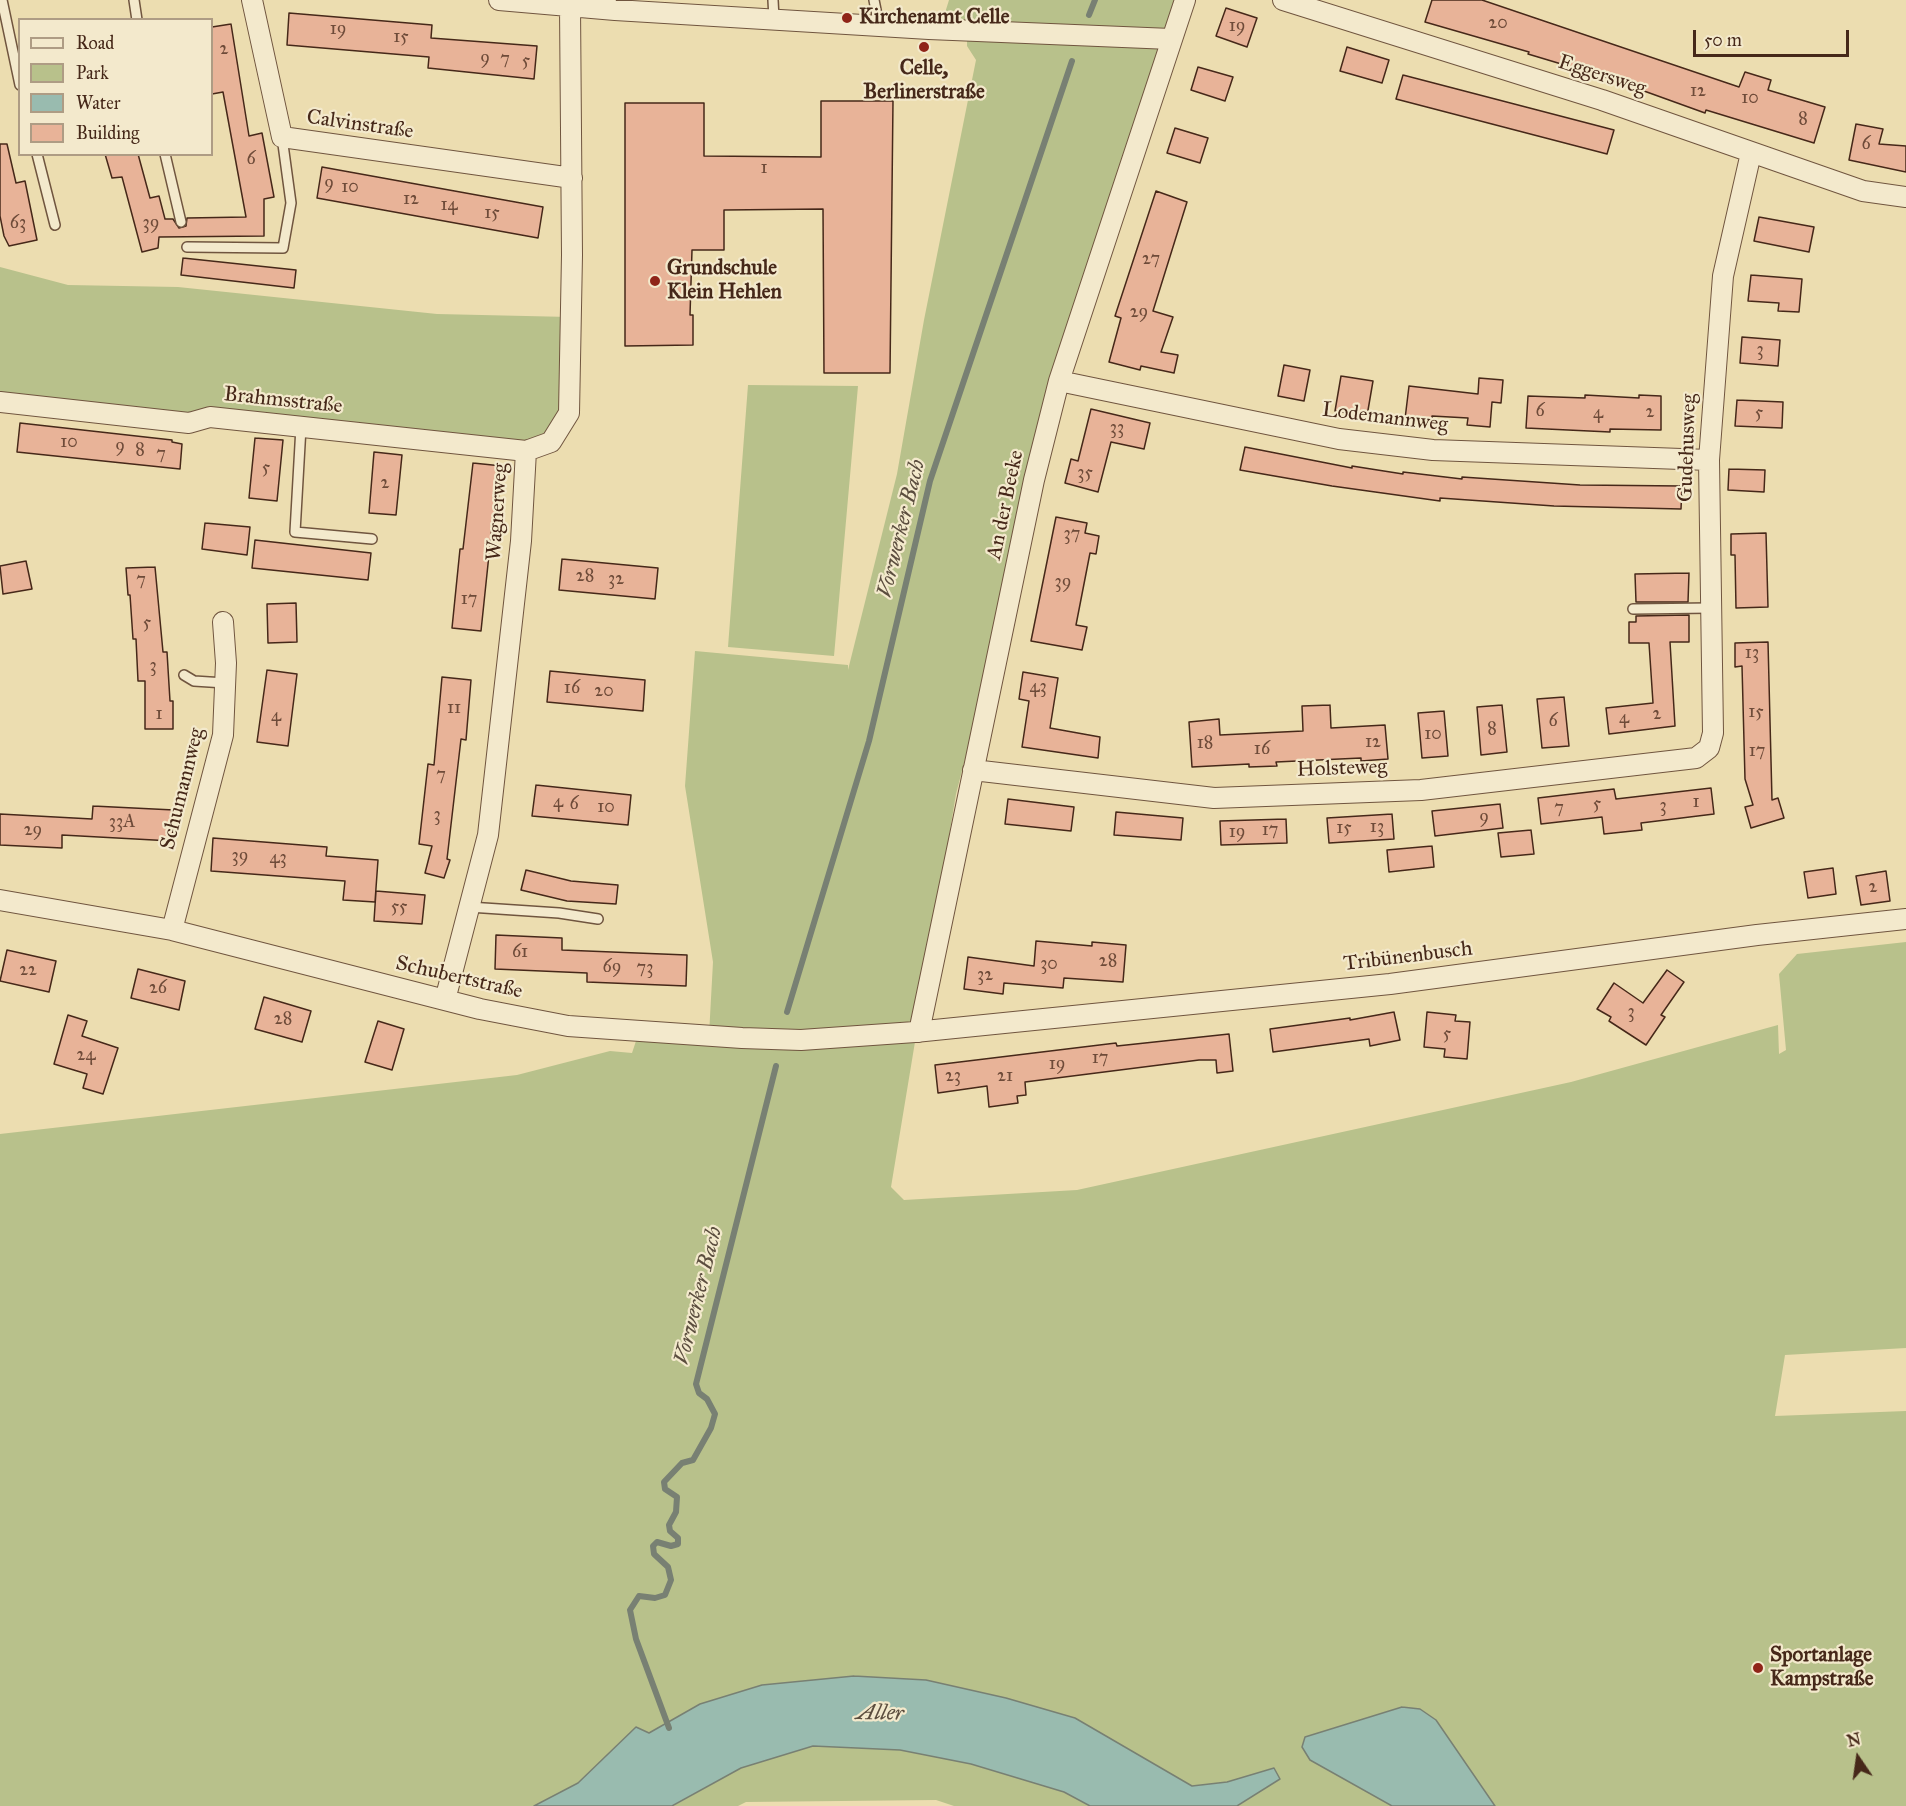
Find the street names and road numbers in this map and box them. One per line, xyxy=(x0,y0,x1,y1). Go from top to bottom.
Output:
street label: Eggersweg xyxy=(1555,50,1649,102)
street label: Calvinstraße xyxy=(305,105,415,145)
street label: Brahmsstraße xyxy=(223,382,343,420)
street label: Gudehusweg xyxy=(1674,393,1702,503)
street label: Lodemannweg xyxy=(1321,398,1449,438)
street label: An der Beeke xyxy=(982,448,1030,562)
street label: Wagnerweg xyxy=(482,462,514,562)
street label: Schumannweg xyxy=(156,725,210,853)
street label: Holsteweg xyxy=(1296,755,1388,783)
street label: Tribünenbusch xyxy=(1342,937,1474,977)
street label: Schubertstraße xyxy=(393,951,525,1005)

